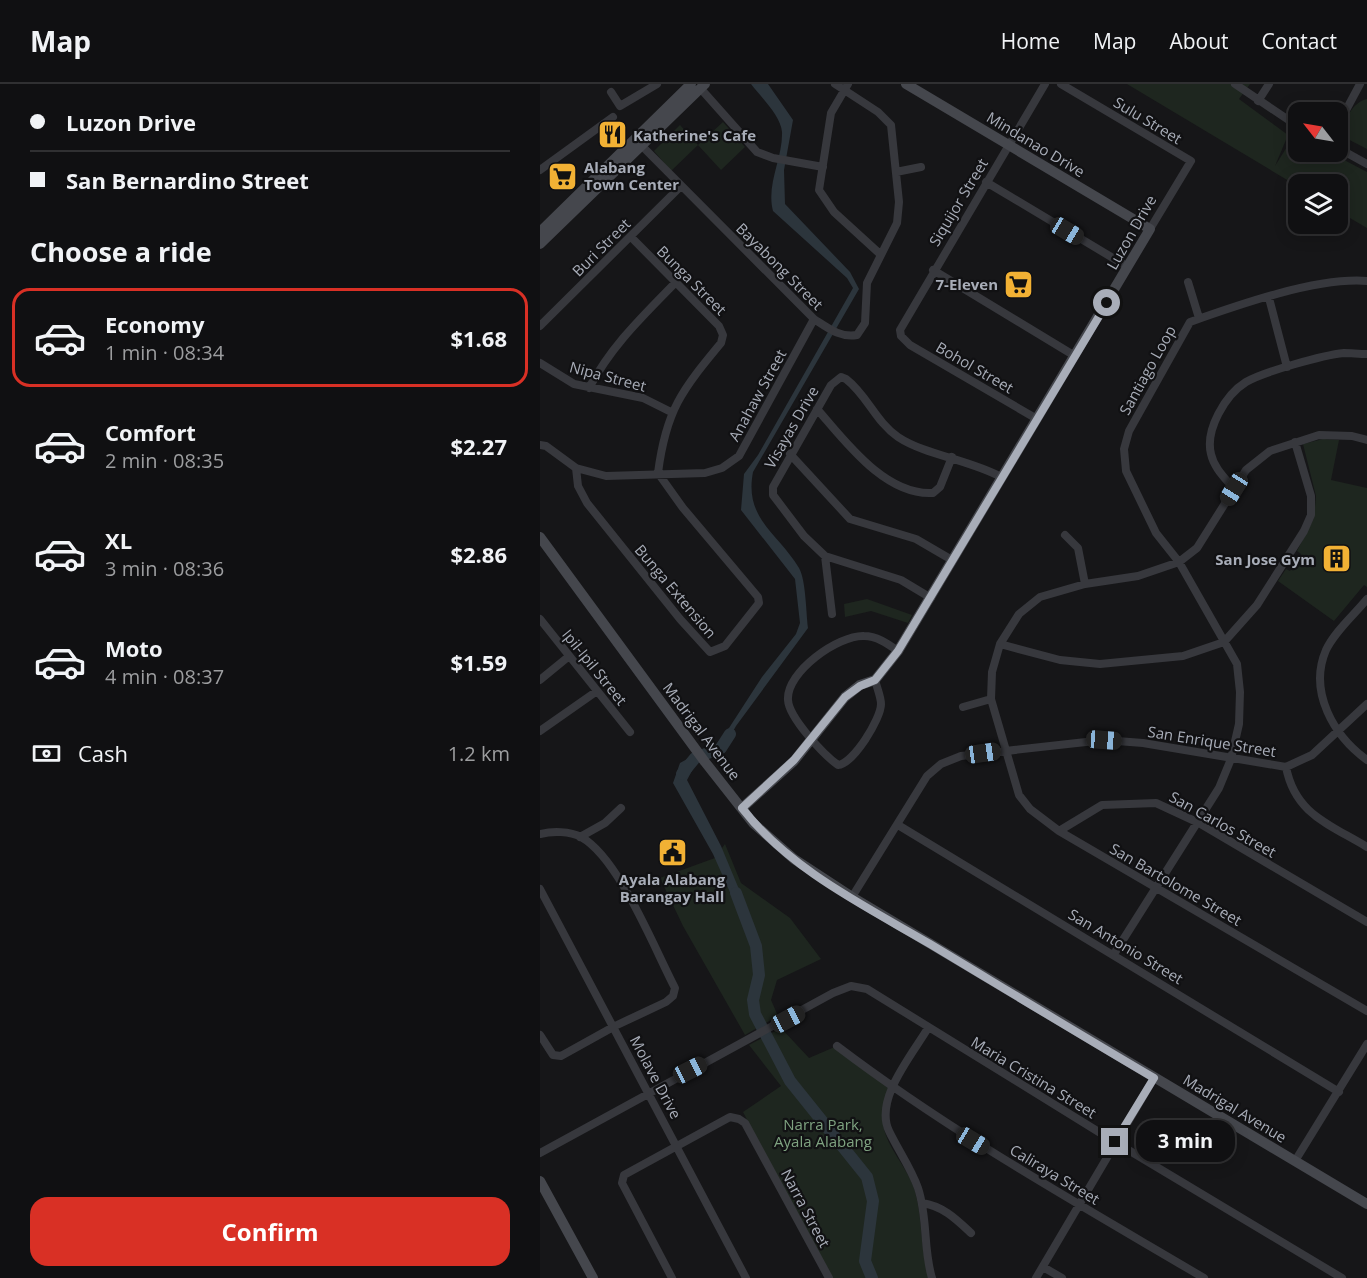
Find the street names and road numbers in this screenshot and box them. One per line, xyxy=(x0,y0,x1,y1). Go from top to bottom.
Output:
street label: Sulu Street xyxy=(1110,92,1186,148)
street label: Mindanao Drive xyxy=(983,107,1089,181)
street label: Siquijor Street xyxy=(924,154,992,250)
street label: Luzon Drive xyxy=(1102,191,1160,273)
street label: Buri Street xyxy=(568,214,634,280)
street label: Bayabong Street xyxy=(732,218,828,314)
street label: Bunga Street xyxy=(653,241,731,319)
street label: Santiago Loop xyxy=(1114,322,1180,418)
street label: Bohol Street xyxy=(933,337,1017,397)
street label: Anahaw Street xyxy=(724,346,790,444)
street label: Nipa Street xyxy=(568,356,648,396)
street label: Visayas Drive xyxy=(759,382,823,472)
street label: Bunga Extension xyxy=(631,540,721,642)
street label: Ipil-Ipil Street xyxy=(558,625,632,709)
street label: Madrigal Avenue xyxy=(659,678,745,784)
street label: San Enrique Street xyxy=(1146,721,1278,761)
street label: San Carlos Street xyxy=(1166,786,1280,862)
street label: San Bartolome Street xyxy=(1106,838,1246,930)
street label: San Antonio Street xyxy=(1065,904,1187,988)
street label: Molave Drive xyxy=(626,1032,686,1122)
street label: Maria Cristina Street xyxy=(968,1032,1100,1122)
street label: Madrigal Avenue xyxy=(1180,1069,1290,1147)
street label: Caliraya Street xyxy=(1006,1139,1104,1209)
street label: Narra Street xyxy=(777,1165,835,1251)

